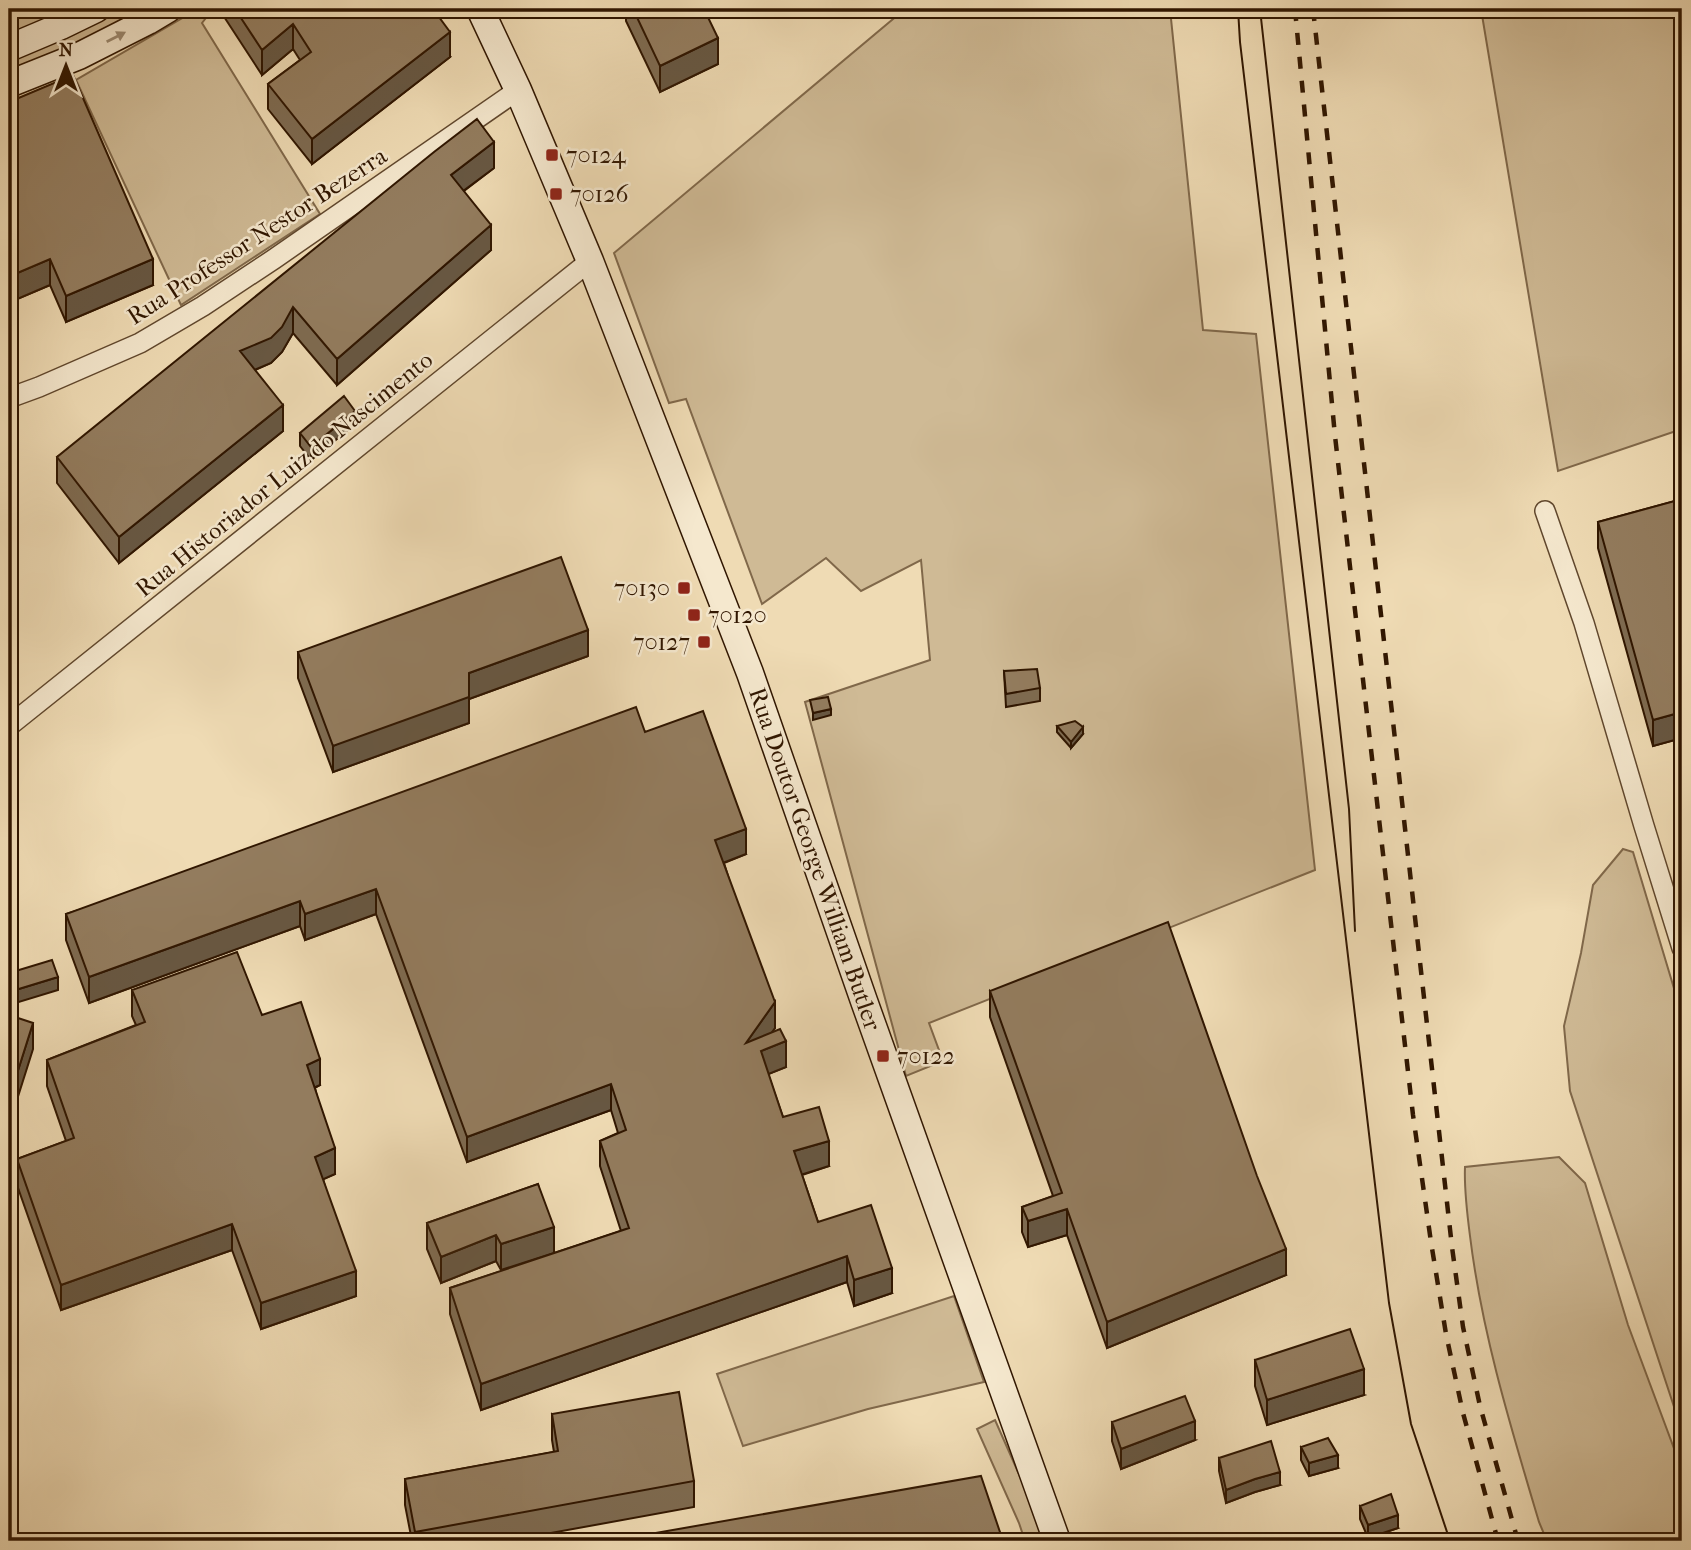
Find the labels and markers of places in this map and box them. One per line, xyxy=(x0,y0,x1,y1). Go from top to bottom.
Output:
place label: 70124 xyxy=(566,141,627,169)
marker: 70124 xyxy=(544,147,560,163)
place label: 70126 xyxy=(570,180,630,208)
marker: 70126 xyxy=(548,186,564,202)
place label: 70130 xyxy=(614,574,670,602)
marker: 70130 xyxy=(676,580,692,596)
place label: 70120 xyxy=(708,601,767,629)
marker: 70120 xyxy=(686,607,702,623)
place label: 70127 xyxy=(633,628,690,656)
marker: 70127 xyxy=(696,634,712,650)
place label: 70122 xyxy=(897,1042,955,1070)
marker: 70122 xyxy=(875,1048,891,1064)

